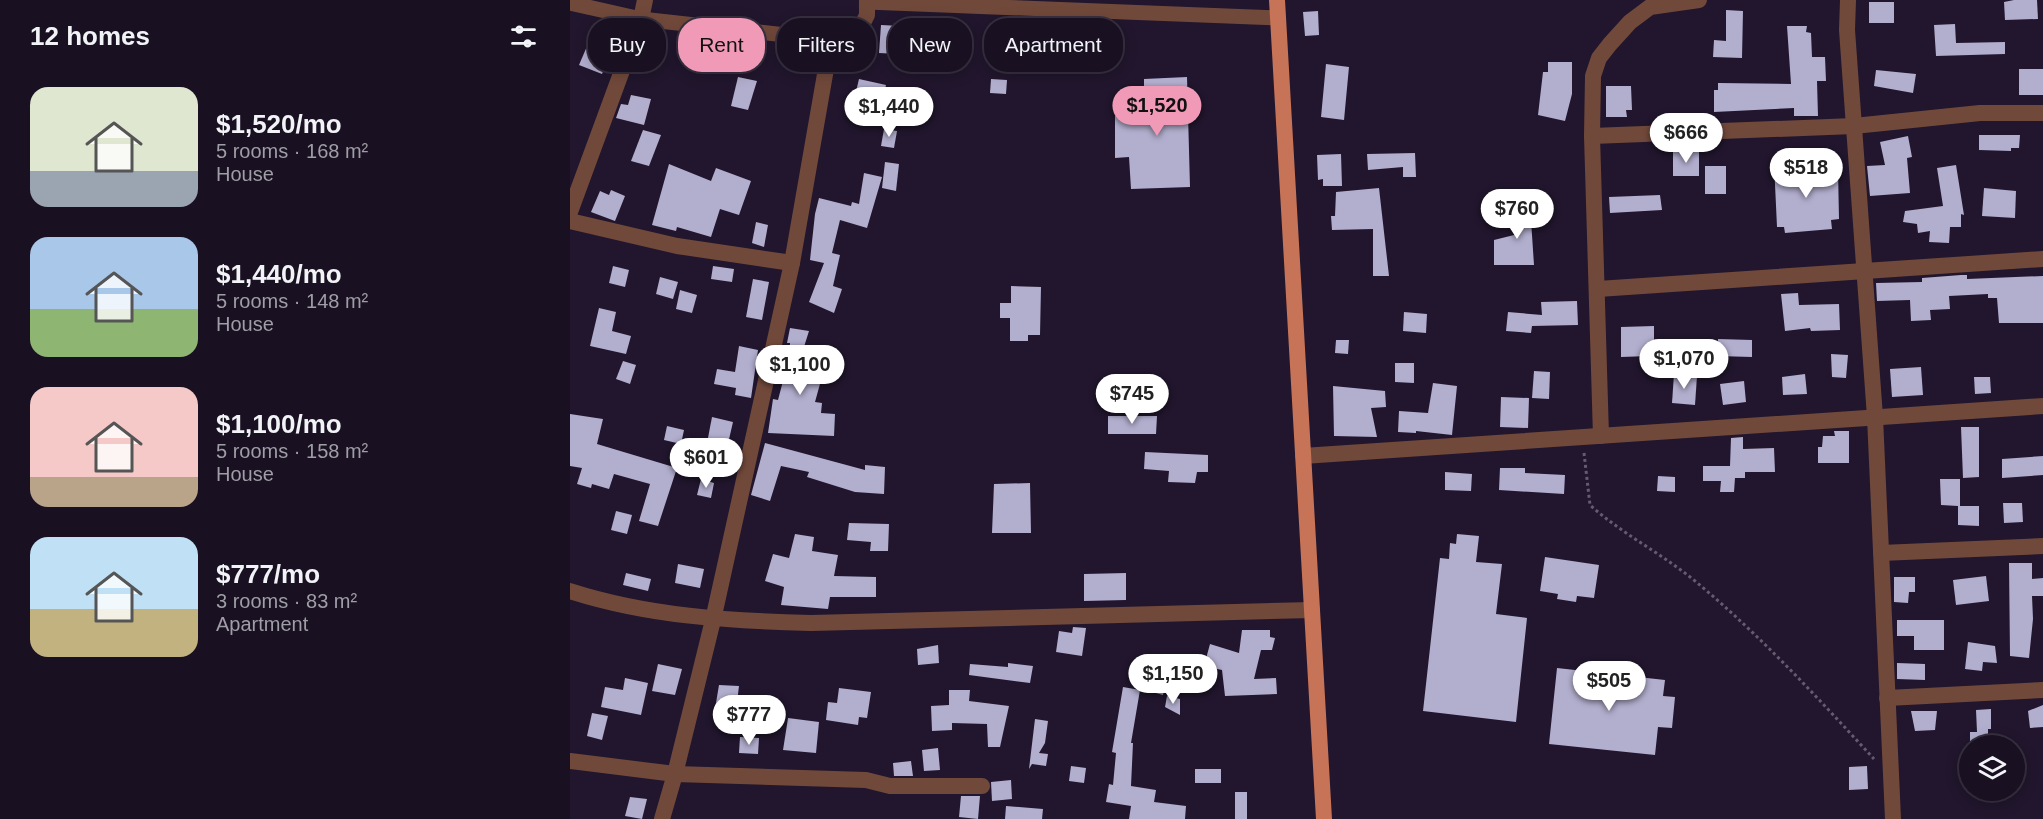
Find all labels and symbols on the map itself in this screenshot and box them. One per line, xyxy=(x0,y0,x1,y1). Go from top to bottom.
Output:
pin: $1,520 xyxy=(1108,86,1206,137)
pin: $1,440 xyxy=(840,87,938,138)
pin: $666 xyxy=(1650,113,1722,164)
pin: $518 xyxy=(1770,148,1842,199)
pin: $760 xyxy=(1481,189,1553,240)
pin: $1,070 xyxy=(1635,339,1733,390)
pin: $1,100 xyxy=(751,345,849,396)
pin: $745 xyxy=(1096,374,1168,425)
pin: $601 xyxy=(670,438,742,489)
pin: $1,150 xyxy=(1124,654,1222,705)
pin: $505 xyxy=(1573,661,1645,712)
pin: $777 xyxy=(713,695,785,746)

